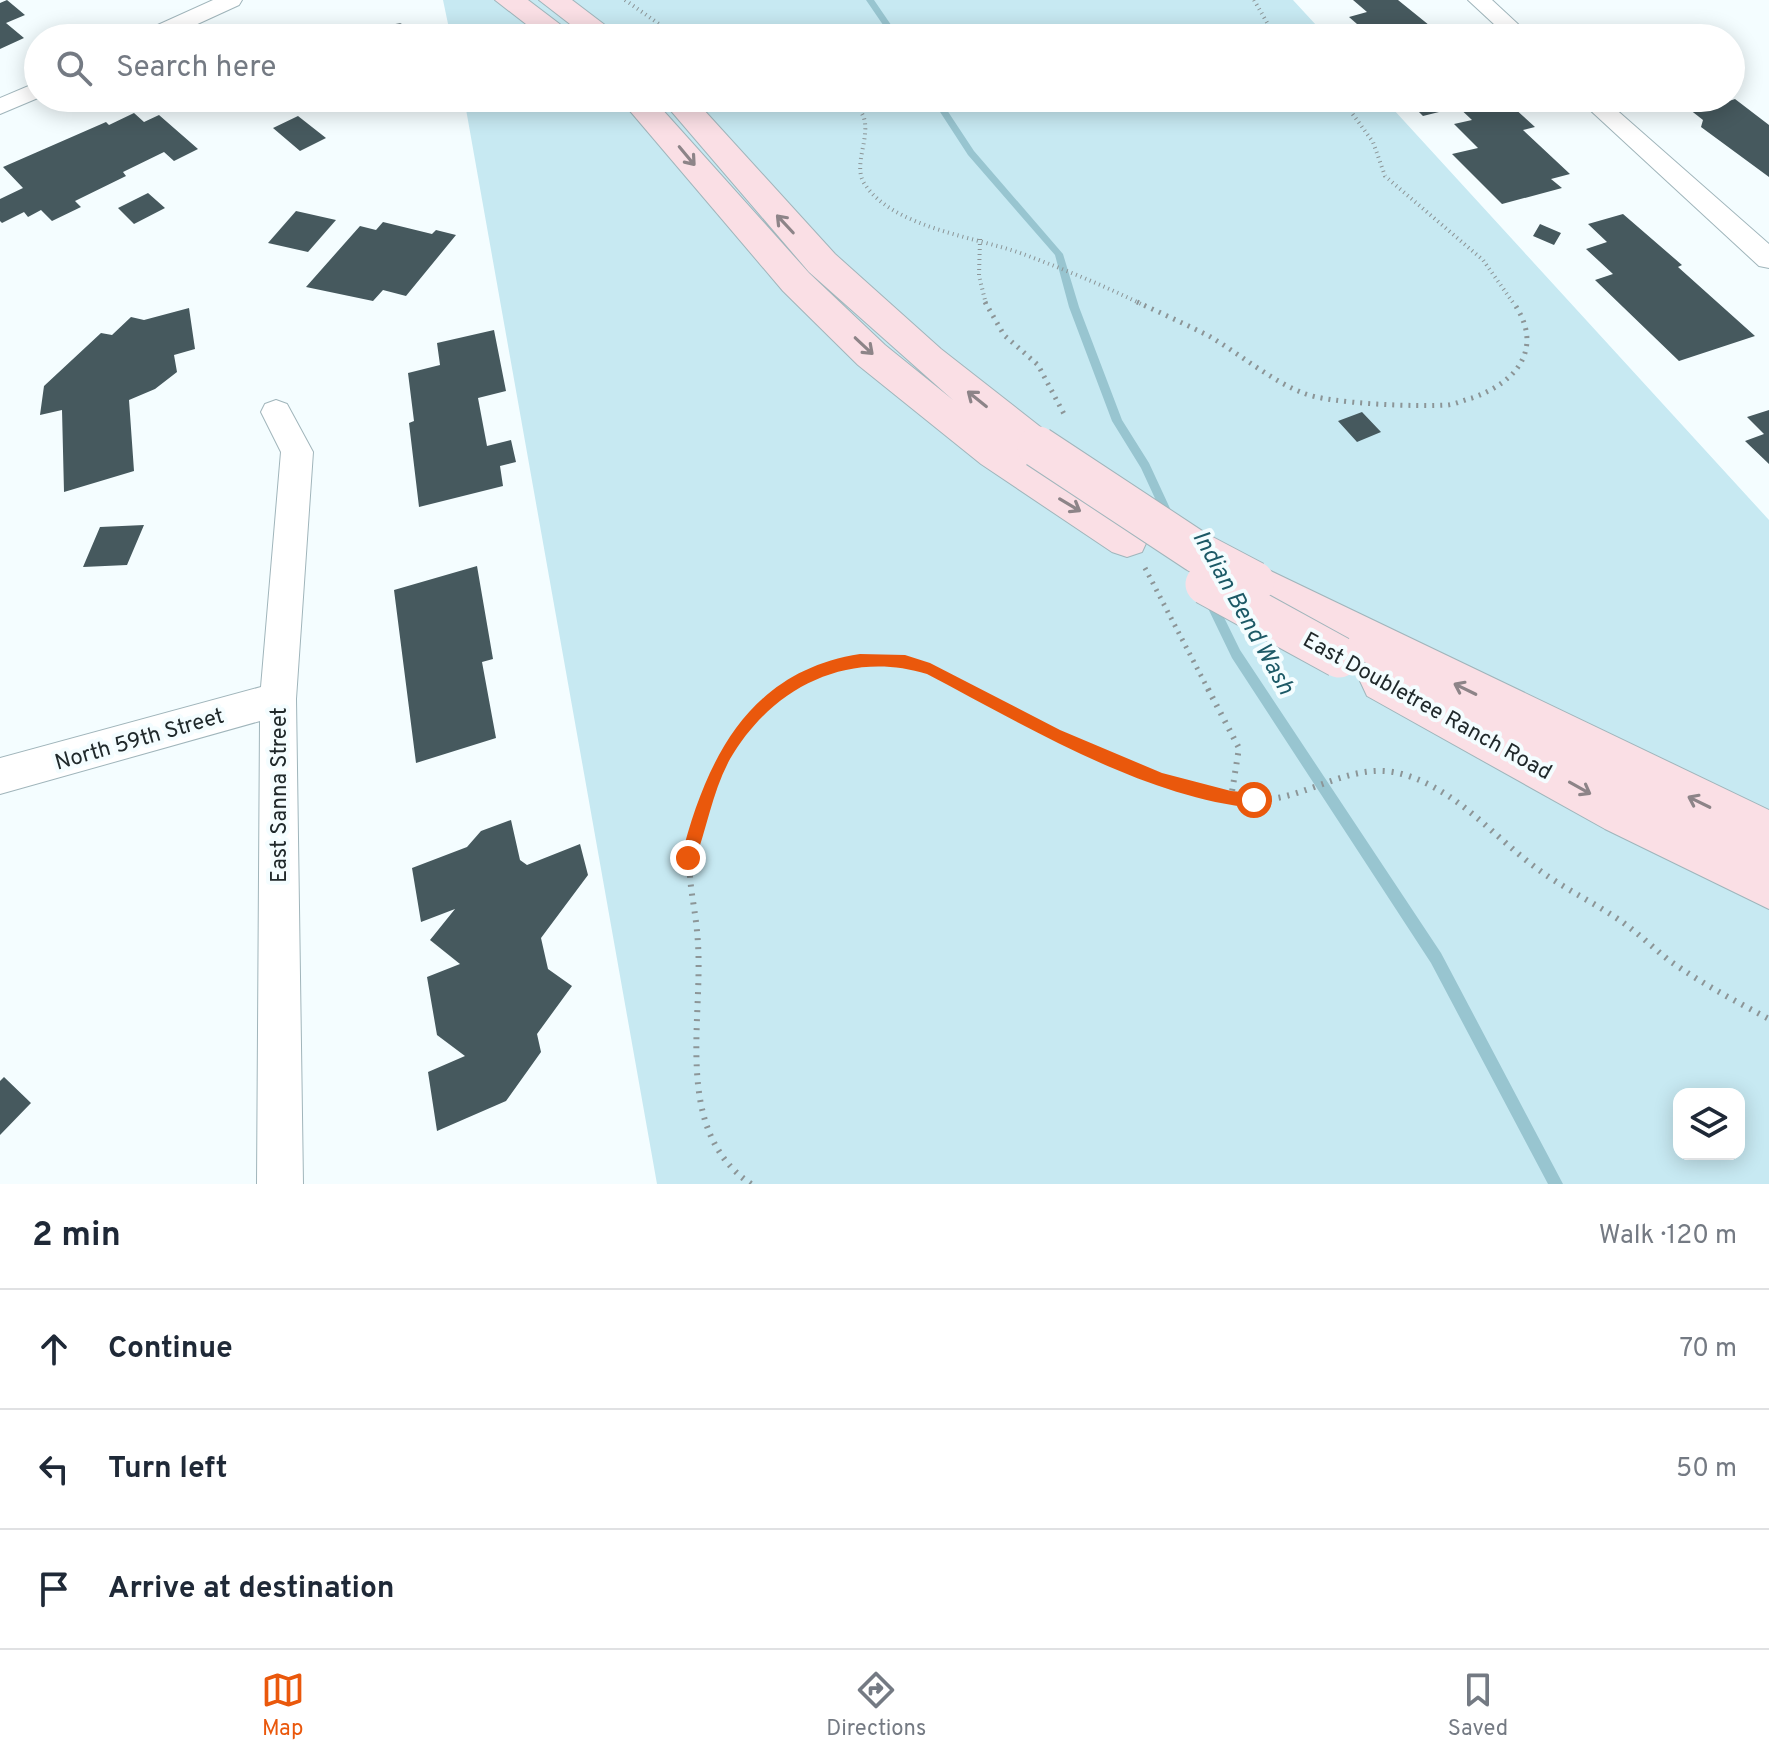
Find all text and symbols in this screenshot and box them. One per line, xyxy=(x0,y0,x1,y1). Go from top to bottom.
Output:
search box xyxy=(24,24,1745,112)
icon: search xyxy=(52,46,96,90)
text: Search here xyxy=(116,50,276,87)
one-way arrow xyxy=(678,145,696,166)
one-way arrow xyxy=(776,214,795,234)
one-way arrow xyxy=(854,336,874,354)
one-way arrow xyxy=(967,391,988,408)
one-way arrow xyxy=(1058,497,1081,513)
water label: Indian Bend Wash xyxy=(1185,525,1300,700)
street label: East Doubletree Ranch Road xyxy=(1298,627,1556,787)
one-way arrow xyxy=(1453,681,1477,696)
street label: North 59th Street xyxy=(52,703,227,777)
street label: East Sanna Street xyxy=(267,707,294,883)
one-way arrow xyxy=(1567,781,1591,796)
route start xyxy=(1236,782,1272,818)
one-way arrow xyxy=(1687,794,1711,809)
route end xyxy=(670,840,706,876)
map controls xyxy=(1673,1088,1745,1160)
button: layers xyxy=(1673,1088,1745,1160)
text: 2 min xyxy=(32,1215,121,1258)
text: Walk · 120 m xyxy=(1599,1220,1737,1253)
icon: ahead xyxy=(32,1327,76,1371)
text: Continue xyxy=(108,1331,233,1368)
text: 70 m xyxy=(1679,1333,1737,1366)
icon: left xyxy=(32,1447,76,1491)
text: Turn left xyxy=(108,1451,228,1488)
text: 50 m xyxy=(1676,1453,1737,1486)
icon: arrive xyxy=(32,1567,76,1611)
text: Arrive at destination xyxy=(108,1571,394,1608)
tab: Map xyxy=(261,1668,305,1743)
tab: Directions xyxy=(826,1668,926,1743)
tab: Saved xyxy=(1448,1668,1508,1743)

